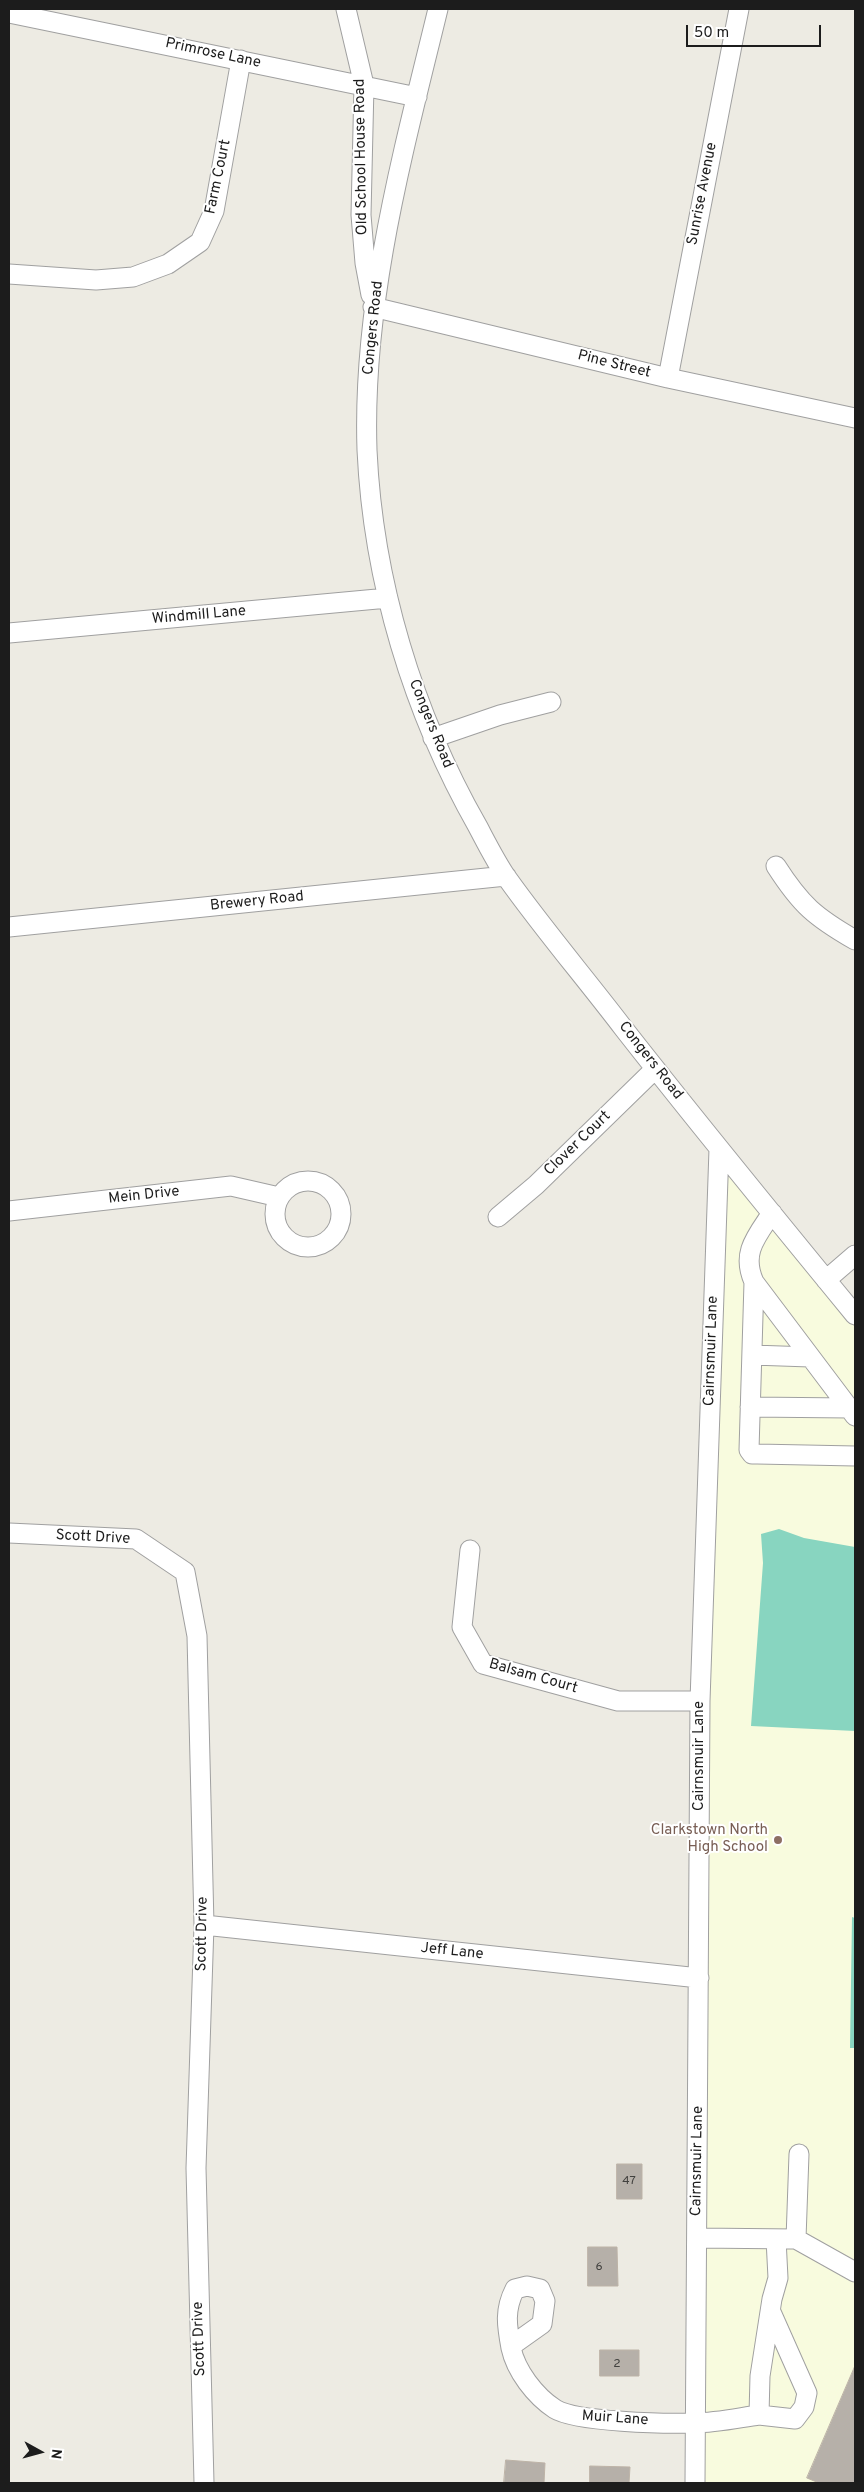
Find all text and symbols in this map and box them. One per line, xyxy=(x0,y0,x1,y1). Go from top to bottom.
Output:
scale bar xyxy=(689,15,824,47)
text: 50 m xyxy=(694,24,729,43)
street label: Primrose Lane xyxy=(164,35,262,73)
street label: Old School House Road xyxy=(352,79,372,235)
street label: Farm Court xyxy=(202,138,236,216)
street label: Sunrise Avenue xyxy=(684,141,722,247)
street label: Congers Road xyxy=(360,280,388,376)
street label: Pine Street xyxy=(576,347,652,383)
street label: Windmill Lane xyxy=(151,603,247,629)
street label: Congers Road xyxy=(404,677,456,771)
street label: Brewery Road xyxy=(209,888,305,916)
street label: Congers Road xyxy=(614,1018,686,1104)
street label: Clover Court xyxy=(541,1108,615,1180)
street label: Mein Drive xyxy=(108,1183,180,1209)
street label: Cairnsmuir Lane xyxy=(701,1296,723,1406)
street label: Scott Drive xyxy=(55,1527,131,1549)
street label: Balsam Court xyxy=(487,1656,579,1698)
street label: Cairnsmuir Lane xyxy=(691,1701,709,1811)
place label: Clarkstown North High School xyxy=(651,1822,768,1857)
marker: Clarkstown North High School xyxy=(772,1834,784,1846)
street label: Scott Drive xyxy=(193,1896,213,1972)
street label: Jeff Lane xyxy=(420,1940,484,1964)
street label: Cairnsmuir Lane xyxy=(688,2106,708,2216)
house number: 47 xyxy=(622,2175,636,2189)
house number: 6 xyxy=(595,2261,603,2275)
street label: Scott Drive xyxy=(190,2301,210,2377)
house number: 2 xyxy=(613,2358,621,2372)
street label: Muir Lane xyxy=(581,2408,649,2430)
north arrow xyxy=(15,2427,65,2477)
text: N xyxy=(46,2448,64,2460)

